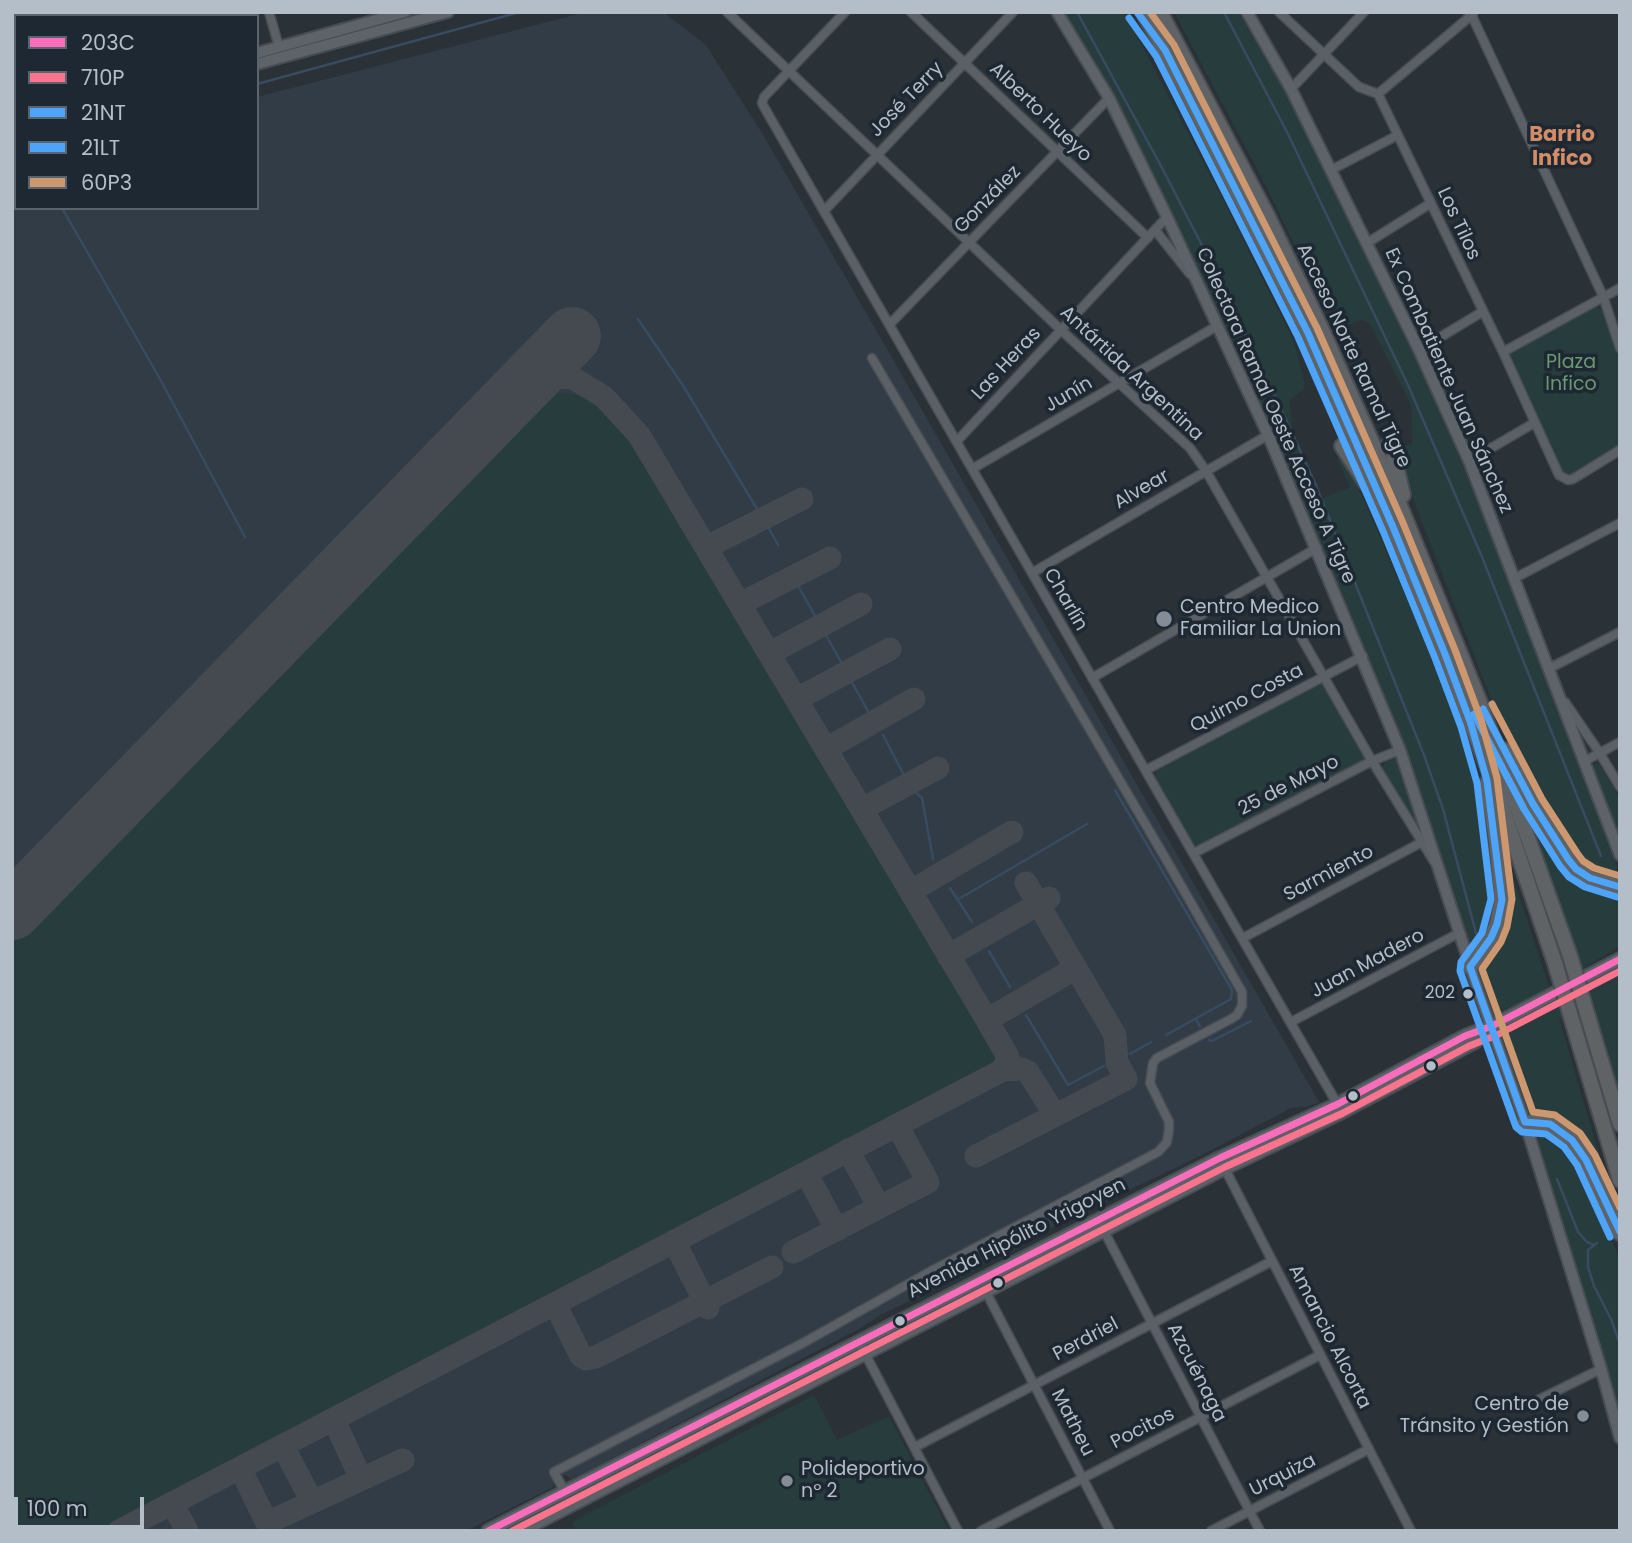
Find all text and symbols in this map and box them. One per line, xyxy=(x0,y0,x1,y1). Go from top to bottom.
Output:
legend xyxy=(14,14,259,210)
text: 203C xyxy=(81,28,135,57)
street label: José Terry xyxy=(865,58,949,142)
street label: Alberto Hueyo xyxy=(984,59,1096,167)
text: 710P xyxy=(81,63,125,92)
text: 21NT xyxy=(81,98,126,127)
district label: Barrio Infico xyxy=(1529,123,1595,173)
text: 21LT xyxy=(81,133,120,162)
street label: González xyxy=(950,161,1026,239)
text: 60P3 xyxy=(81,168,132,197)
street label: Los Tilos xyxy=(1431,184,1485,264)
street label: Acceso Norte Ramal Tigre xyxy=(1291,240,1415,472)
street label: Colectora Ramal Oeste Acceso A Tigre xyxy=(1190,245,1360,587)
street label: Ex Combatiente Juan Sánchez xyxy=(1379,245,1517,517)
street label: Antártida Argentina xyxy=(1055,302,1207,446)
street label: Las Heras xyxy=(968,323,1046,405)
park label: Plaza Infico xyxy=(1545,352,1597,396)
street label: Junín xyxy=(1041,372,1097,418)
street label: Alvear xyxy=(1110,465,1174,515)
street label: Charlín xyxy=(1038,565,1092,635)
place label: Centro Medico Familiar La Union xyxy=(1180,597,1341,641)
marker: Centro Medico Familiar La Union xyxy=(1154,609,1174,629)
street label: Quirno Costa xyxy=(1187,660,1307,738)
street label: 25 de Mayo xyxy=(1235,751,1343,821)
street label: Sarmiento xyxy=(1280,841,1378,907)
street label: Juan Madero xyxy=(1307,925,1429,1003)
place label: 202 xyxy=(1425,984,1455,1004)
marker: 202 xyxy=(1461,987,1475,1001)
unlabelled marker xyxy=(1424,1059,1438,1073)
unlabelled marker xyxy=(1346,1089,1360,1103)
street label: Avenida Hipólito Yrigoyen xyxy=(904,1174,1130,1304)
street label: Amancio Alcorta xyxy=(1283,1261,1375,1413)
unlabelled marker xyxy=(991,1276,1005,1290)
street label: Perdriel xyxy=(1049,1313,1123,1367)
unlabelled marker xyxy=(893,1314,907,1328)
street label: Azcuénaga xyxy=(1161,1320,1231,1426)
street label: Matheu xyxy=(1045,1386,1099,1460)
place label: Centro de Tránsito y Gestión xyxy=(1400,1394,1569,1438)
street label: Pocitos xyxy=(1107,1403,1179,1455)
marker: Centro de Tránsito y Gestión xyxy=(1575,1408,1591,1424)
street label: Urquiza xyxy=(1246,1450,1320,1502)
place label: Polideportivo nº 2 xyxy=(801,1459,925,1503)
marker: Polideportivo nº 2 xyxy=(779,1473,795,1489)
scale bar xyxy=(18,1484,147,1528)
text: 100 m xyxy=(27,1494,87,1523)

